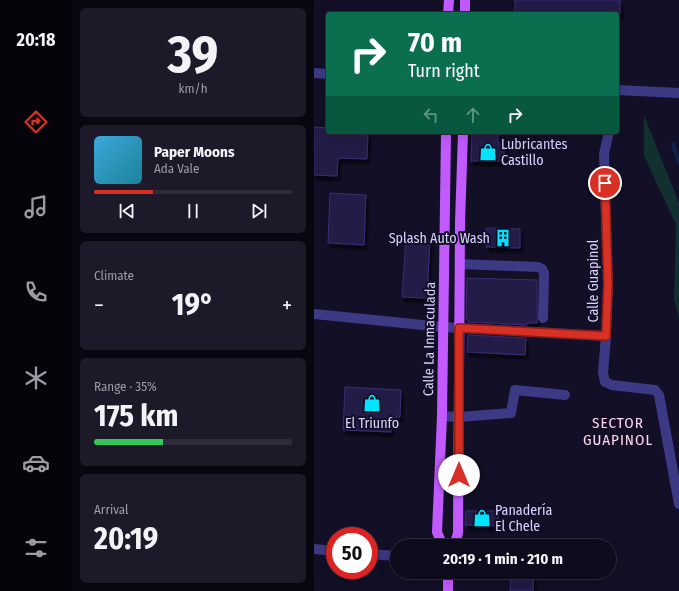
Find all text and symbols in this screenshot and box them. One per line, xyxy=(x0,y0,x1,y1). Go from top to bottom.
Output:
text: 39 xyxy=(167,23,219,86)
text: 70 m xyxy=(408,26,462,59)
icon: right xyxy=(342,28,394,80)
text: 20:18 xyxy=(17,29,55,51)
text: Turn right xyxy=(408,60,480,82)
text: km/h xyxy=(179,81,208,96)
icon: left xyxy=(420,104,442,126)
icon: ahead xyxy=(462,104,484,126)
icon: right xyxy=(504,104,526,126)
icon: directions xyxy=(22,108,50,136)
place label: Lubricantes Castillo xyxy=(501,136,568,169)
shop icon: Lubricantes Castillo xyxy=(478,142,498,162)
text: Paper Moons xyxy=(154,143,235,161)
text: Ada Vale xyxy=(154,161,199,176)
pin xyxy=(588,166,622,200)
icon: arrive xyxy=(594,172,616,194)
icon: music xyxy=(22,193,50,221)
icon: previous xyxy=(116,200,138,222)
icon: pause xyxy=(182,200,204,222)
icon: next xyxy=(248,200,270,222)
building icon: Splash Auto Wash xyxy=(493,228,513,248)
place label: Splash Auto Wash xyxy=(389,230,490,247)
street label: Calle Guapinol xyxy=(585,239,602,322)
text: Climate xyxy=(94,268,134,283)
icon: phone xyxy=(22,278,50,306)
street label: Calle La Inmaculada xyxy=(420,282,439,396)
text: 19° xyxy=(172,287,214,323)
text: − xyxy=(94,292,104,319)
text: + xyxy=(282,292,292,319)
icon: climate xyxy=(22,364,50,392)
text: Range · 35% xyxy=(94,379,157,394)
shop icon: El Triunfo xyxy=(362,393,382,413)
text: 175 km xyxy=(94,398,178,434)
district label: SECTOR GUAPINOL xyxy=(583,414,653,449)
place label: El Triunfo xyxy=(345,415,399,432)
icon: car xyxy=(22,449,50,477)
position arrow xyxy=(438,454,480,496)
text: Arrival xyxy=(94,502,128,517)
place label: Panadería El Chele xyxy=(495,502,553,535)
shop icon: Panadería El Chele xyxy=(472,508,492,528)
text: 20:19 xyxy=(94,521,158,557)
speed limit sign: 50 xyxy=(326,527,378,579)
icon: filters xyxy=(22,534,50,562)
text: 20:19 · 1 min · 210 m xyxy=(443,550,563,568)

